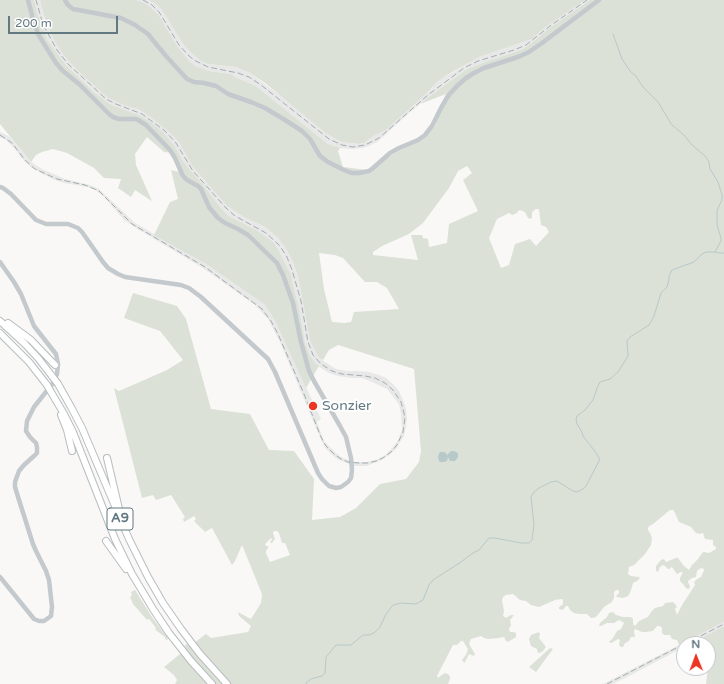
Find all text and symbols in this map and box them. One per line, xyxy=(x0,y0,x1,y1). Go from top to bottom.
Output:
scale bar xyxy=(10,8,120,34)
text: 200 m xyxy=(15,16,52,30)
place label: Sonzier xyxy=(322,398,371,414)
marker: Sonzier xyxy=(307,400,319,412)
road number: A9 xyxy=(107,508,133,530)
north arrow xyxy=(676,636,716,676)
text: N xyxy=(691,638,700,651)

